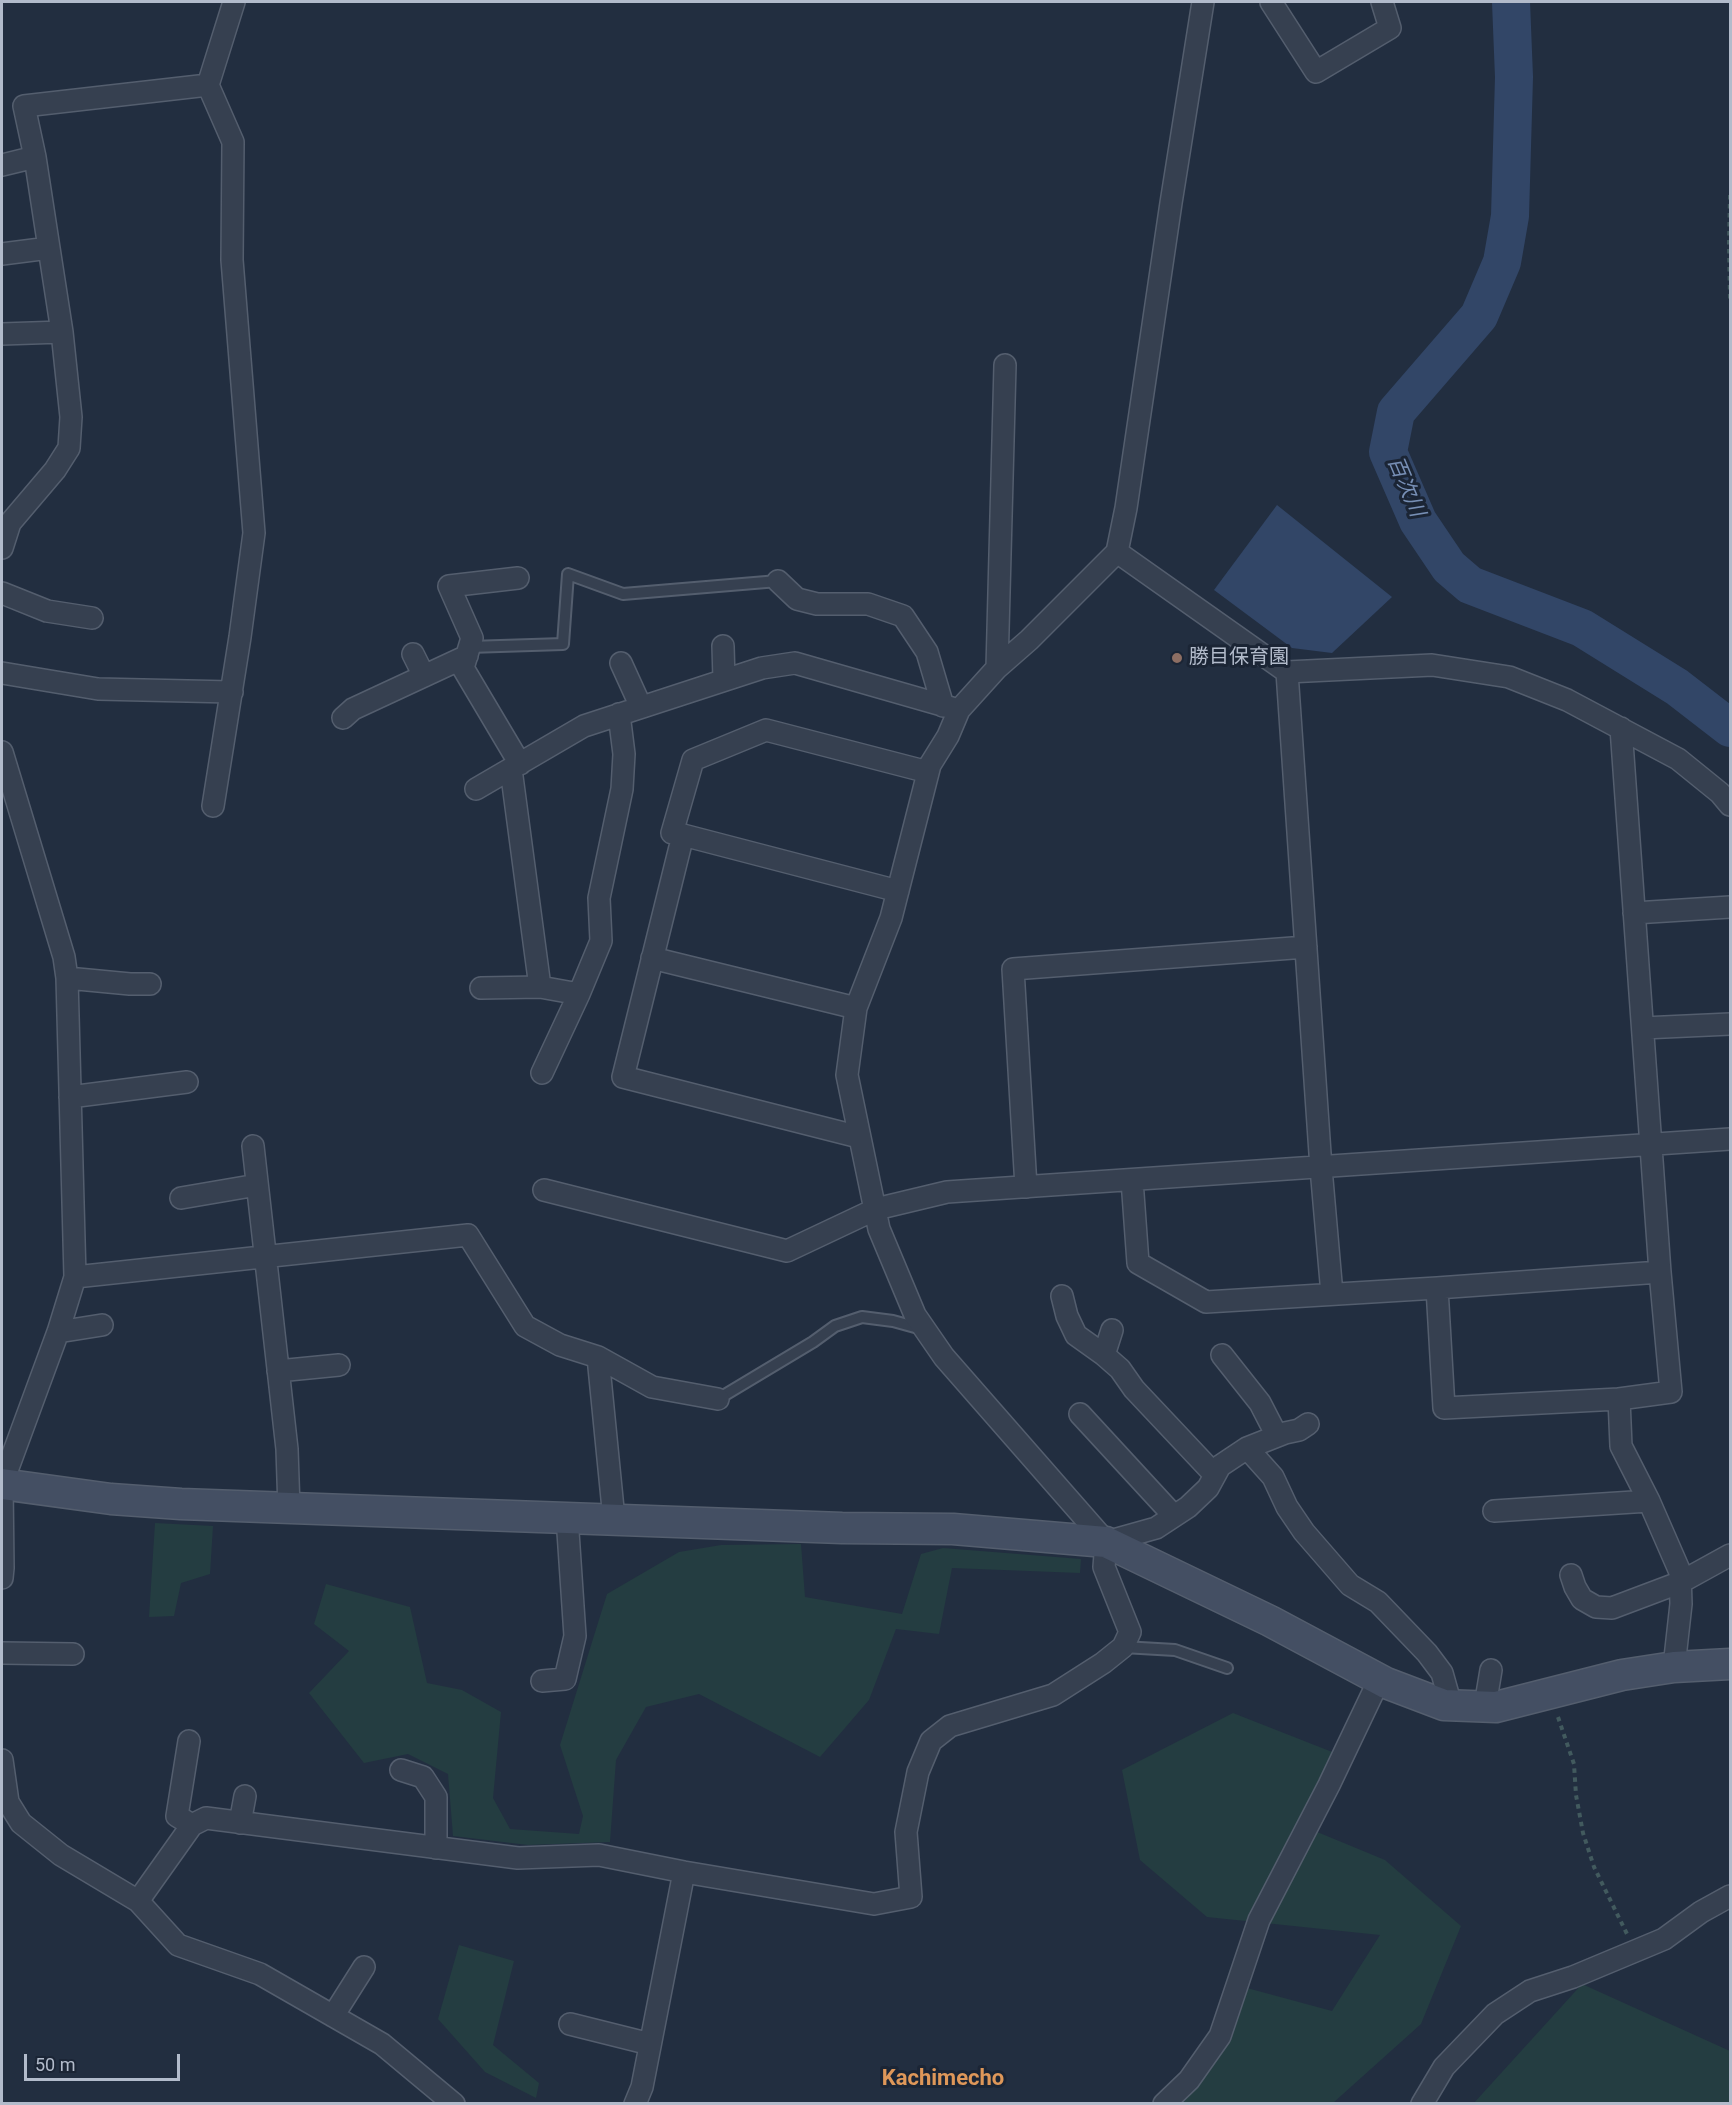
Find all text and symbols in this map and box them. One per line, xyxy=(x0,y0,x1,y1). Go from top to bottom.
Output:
water label: 百次川 xyxy=(1381,453,1429,521)
place label: 勝目保育園 xyxy=(1189,646,1289,670)
marker: 勝目保育園 xyxy=(1170,651,1184,665)
scale bar xyxy=(27,2042,183,2080)
text: 50 m xyxy=(35,2054,75,2075)
district label: Kachimecho xyxy=(882,2066,1004,2092)

